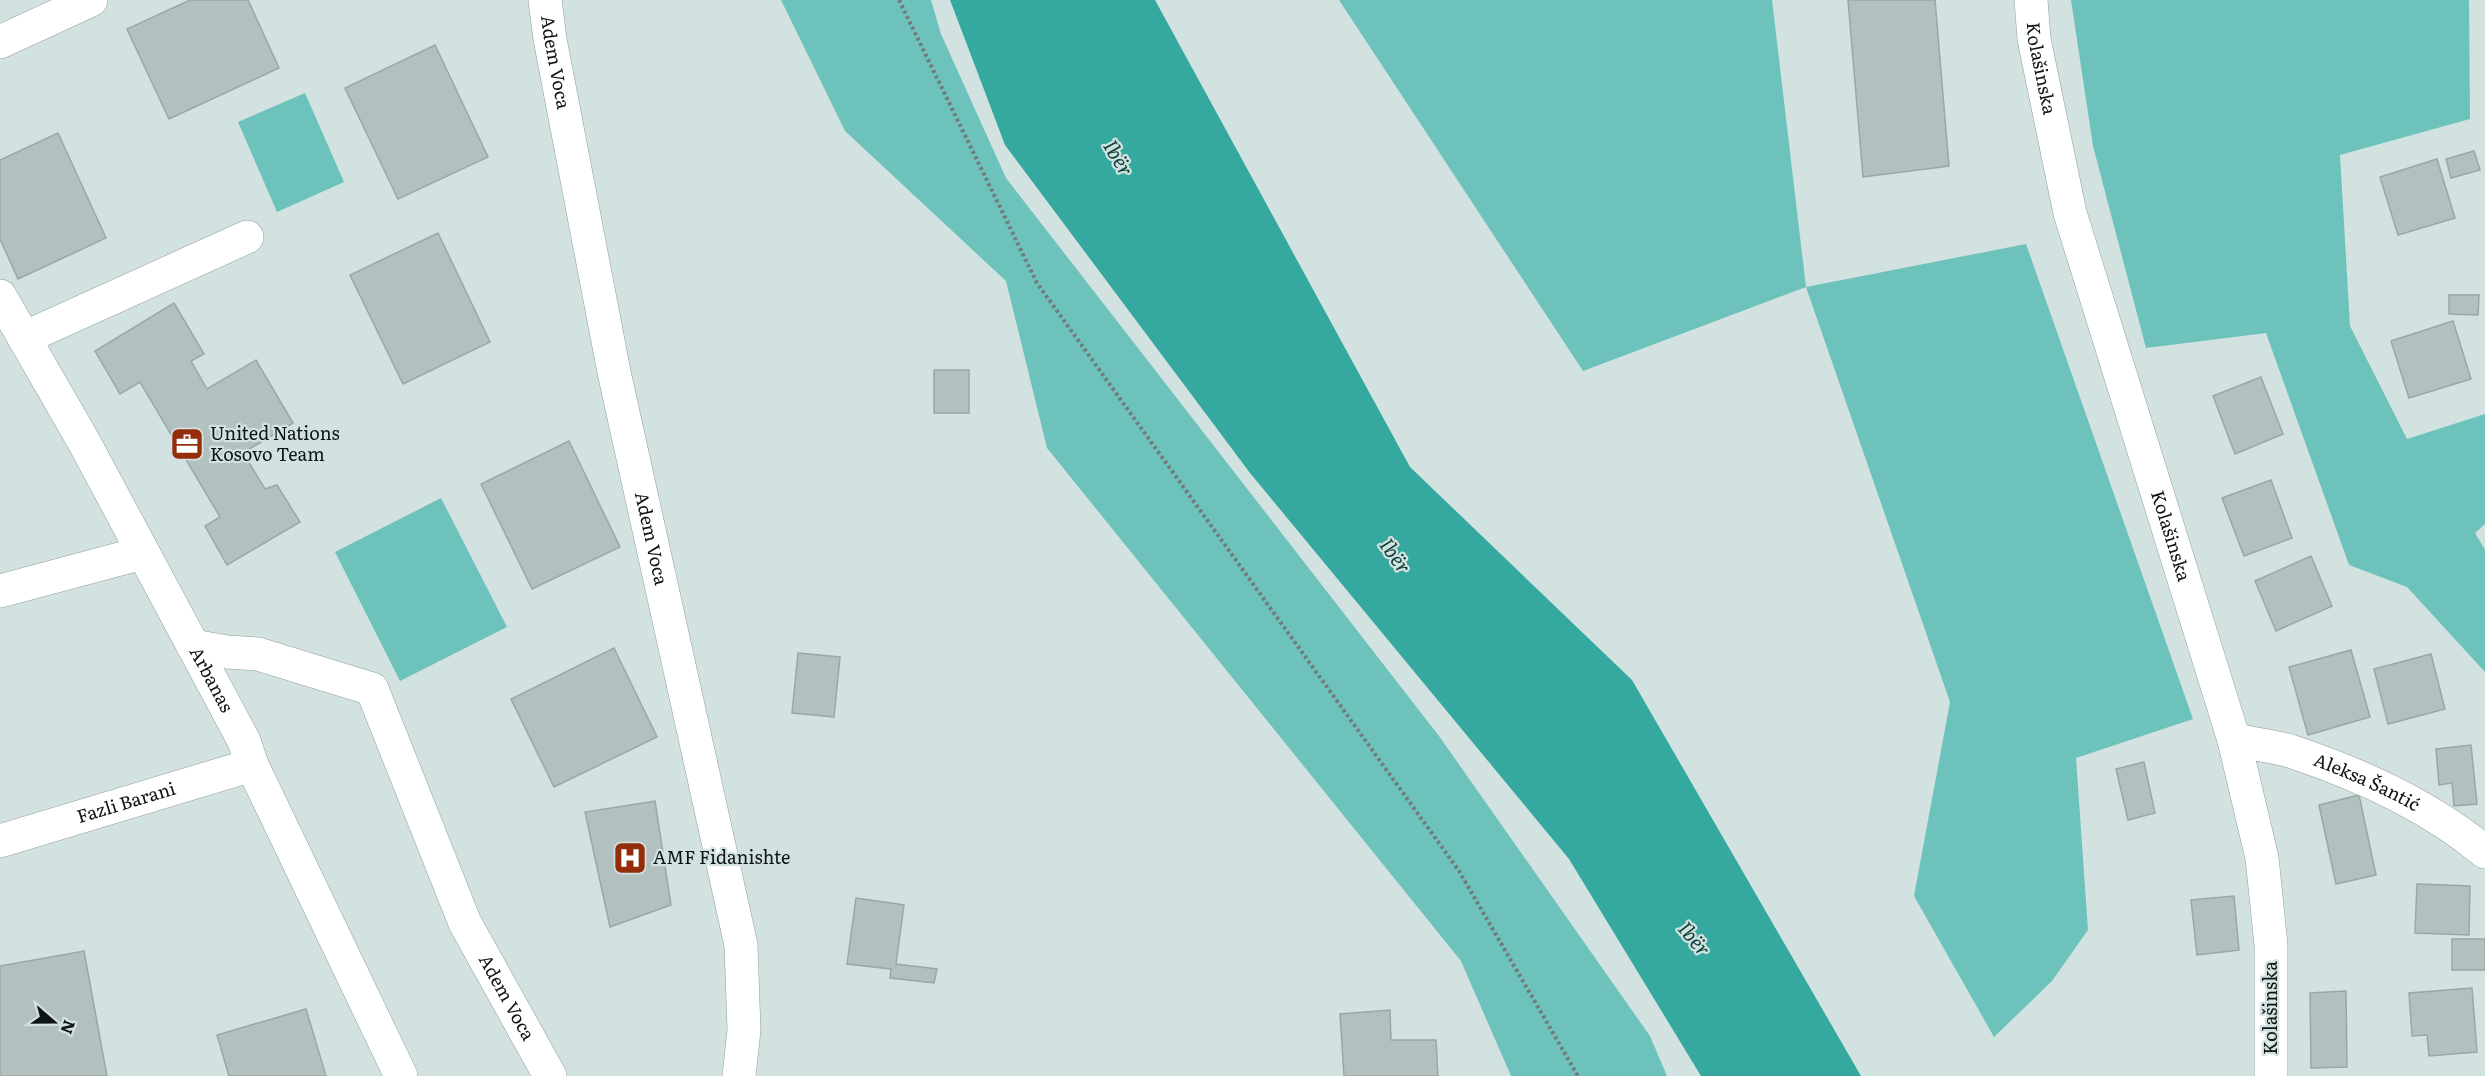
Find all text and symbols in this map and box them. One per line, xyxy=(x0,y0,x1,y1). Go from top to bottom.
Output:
street label: Adem Voca xyxy=(535,13,578,111)
street label: Kolašinska xyxy=(2021,21,2064,117)
water label: Ibër xyxy=(1097,133,1142,181)
place label: United Nations Kosovo Team xyxy=(210,419,340,467)
office icon: United Nations Kosovo Team xyxy=(169,426,205,462)
street label: Kolašinska xyxy=(2145,487,2199,585)
street label: Adem Voca xyxy=(629,489,676,588)
water label: Ibër xyxy=(1374,531,1420,579)
street label: Arbanas xyxy=(184,641,241,717)
street label: Aleksa Šantić xyxy=(2310,745,2426,817)
street label: Fazli Barani xyxy=(73,774,179,829)
hospital icon: AMF Fidanishte xyxy=(612,840,648,876)
place label: AMF Fidanishte xyxy=(653,843,790,870)
water label: Ibër xyxy=(1672,914,1719,962)
street label: Adem Voca xyxy=(473,949,543,1045)
street label: Kolašinska xyxy=(2256,961,2283,1055)
north arrow xyxy=(24,992,84,1052)
text: N xyxy=(55,1017,83,1038)

